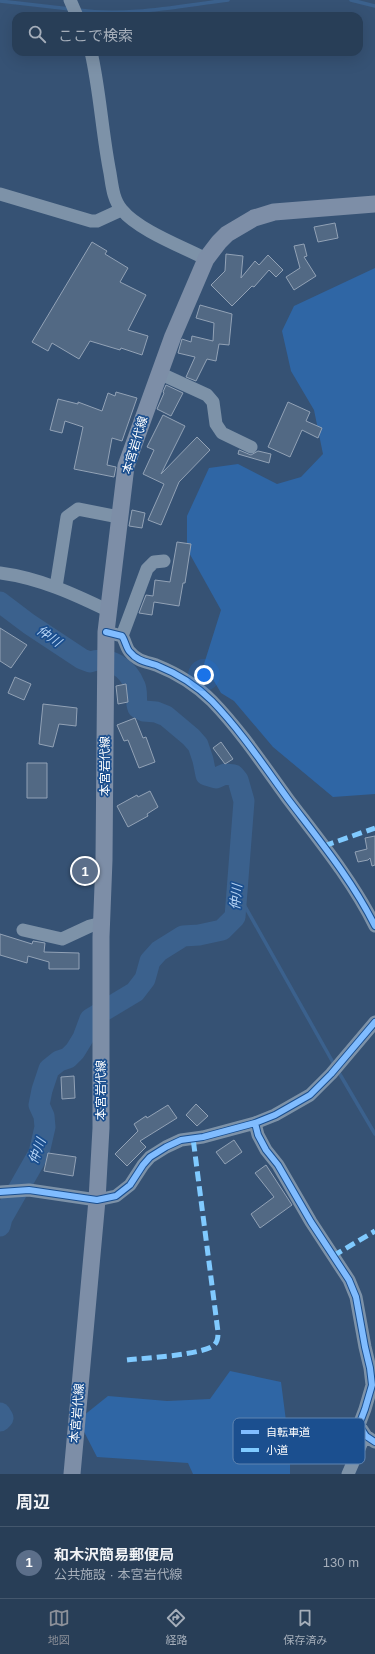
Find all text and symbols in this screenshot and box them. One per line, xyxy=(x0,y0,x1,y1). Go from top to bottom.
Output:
search box xyxy=(12,12,363,56)
icon: search xyxy=(26,23,48,45)
text: ここで検索 xyxy=(58,27,133,44)
street label: 本宮岩代線 xyxy=(120,414,150,476)
water label: 仲川 xyxy=(34,622,66,651)
your location xyxy=(194,665,214,685)
street label: 本宮岩代線 xyxy=(98,736,112,796)
pin: 1 xyxy=(72,856,98,886)
water label: 仲川 xyxy=(227,881,245,911)
street label: 本宮岩代線 xyxy=(94,1060,108,1120)
water label: 仲川 xyxy=(26,1134,49,1166)
street label: 本宮岩代線 xyxy=(67,1382,87,1444)
legend xyxy=(233,1418,365,1464)
text: 自転車道 xyxy=(266,1426,310,1438)
text: 小道 xyxy=(266,1444,288,1456)
text: 周辺 xyxy=(16,1493,50,1512)
text: 和木沢簡易郵便局 xyxy=(54,1546,174,1563)
text: 1 xyxy=(25,1555,33,1570)
text: 130 m xyxy=(323,1555,359,1570)
text: 公共施設 · 本宮岩代線 xyxy=(54,1567,183,1582)
tab: 地図 xyxy=(48,1607,70,1647)
tab: 経路 xyxy=(165,1607,187,1647)
tab: 保存済み xyxy=(283,1607,327,1647)

